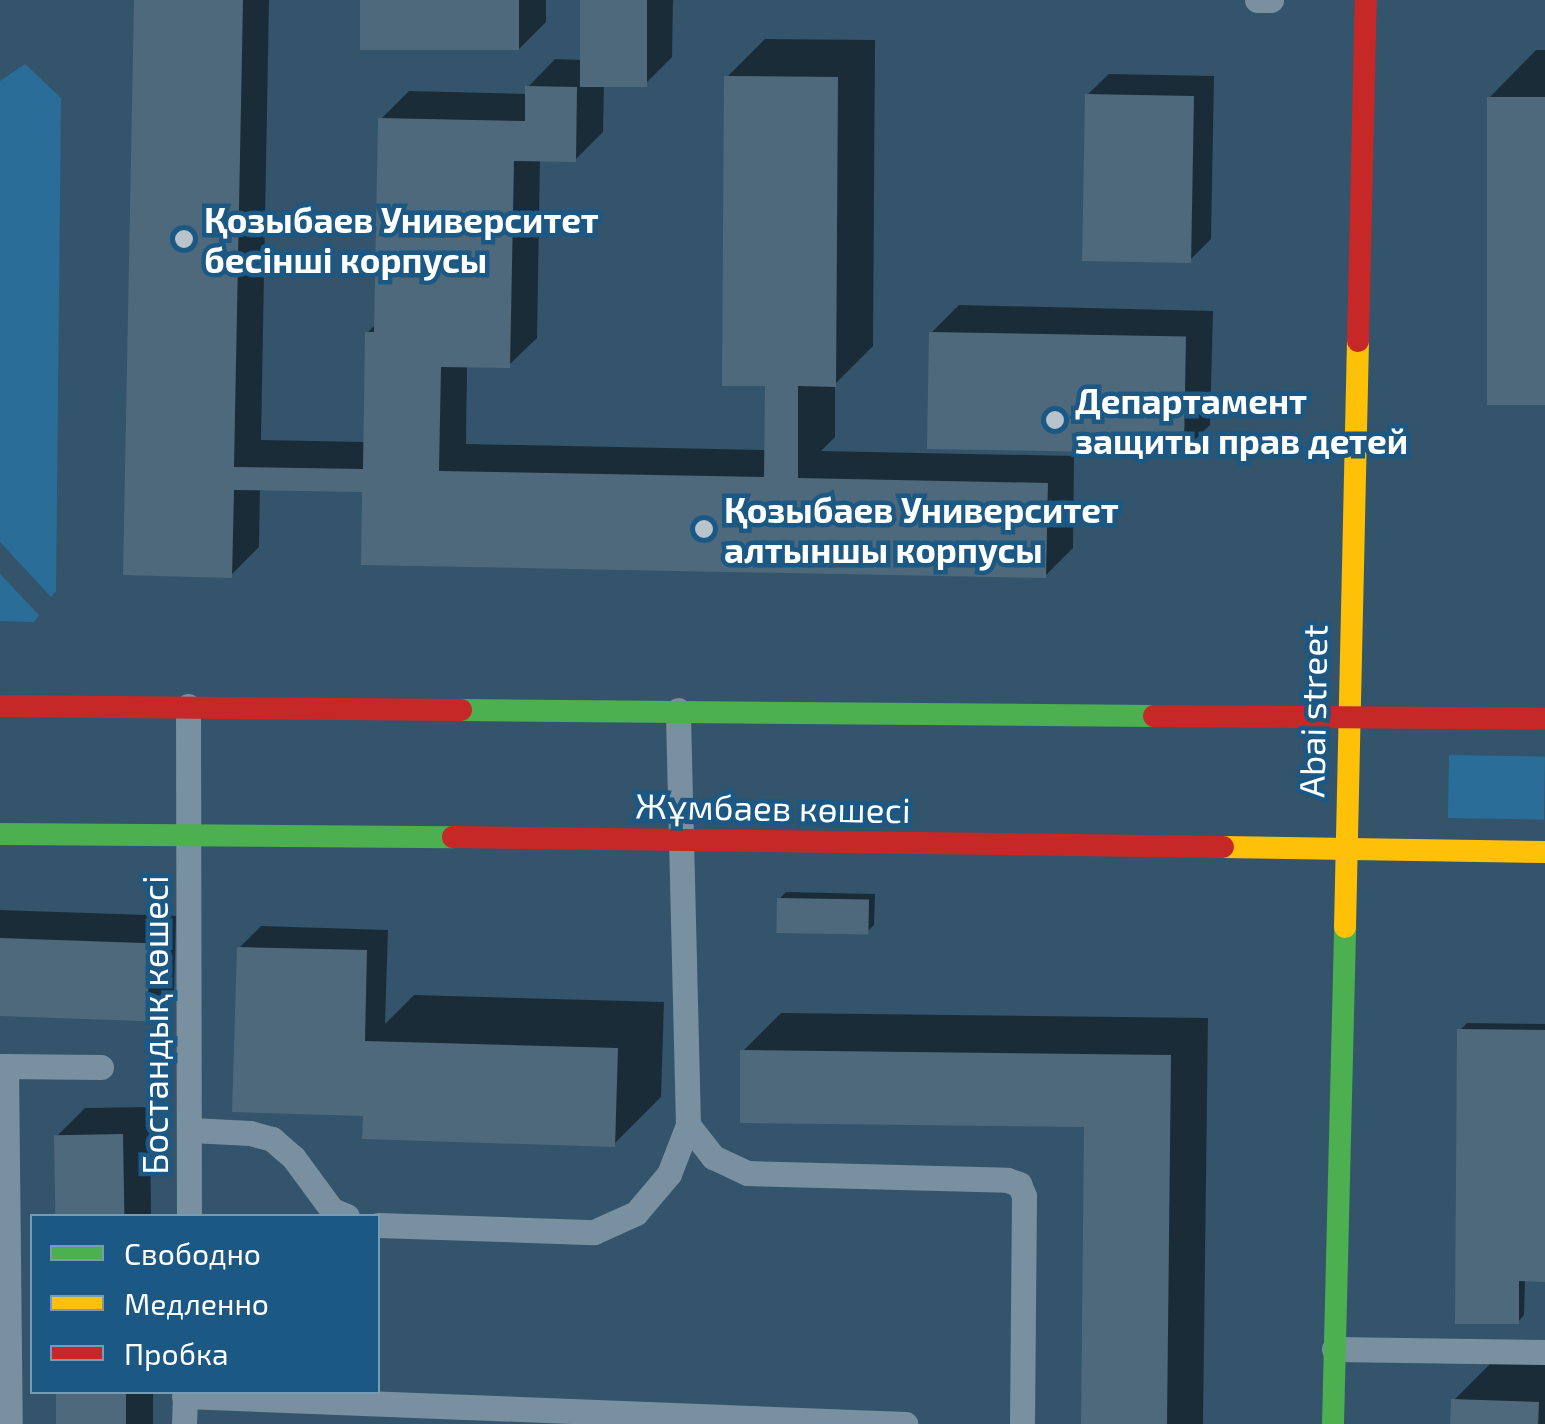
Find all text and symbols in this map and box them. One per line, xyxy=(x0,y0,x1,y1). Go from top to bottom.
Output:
place label: Қозыбаев Университет бесінші корпусы xyxy=(204,198,599,280)
marker: Қозыбаев Университет бесінші корпусы xyxy=(173,228,195,250)
place label: Департамент защиты прав детей xyxy=(1075,379,1408,461)
marker: Департамент защиты прав детей xyxy=(1044,409,1066,431)
place label: Қозыбаев Университет алтыншы корпусы xyxy=(724,488,1119,570)
marker: Қозыбаев Университет алтыншы корпусы xyxy=(693,518,715,540)
street label: Abai street xyxy=(1289,624,1335,798)
street label: Жұмбаев көшесі xyxy=(635,784,911,830)
street label: Бостандық көшесі xyxy=(133,875,175,1175)
legend xyxy=(30,1214,380,1394)
text: Свободно xyxy=(124,1235,261,1271)
text: Медленно xyxy=(124,1285,269,1321)
text: Пробка xyxy=(124,1335,229,1371)

